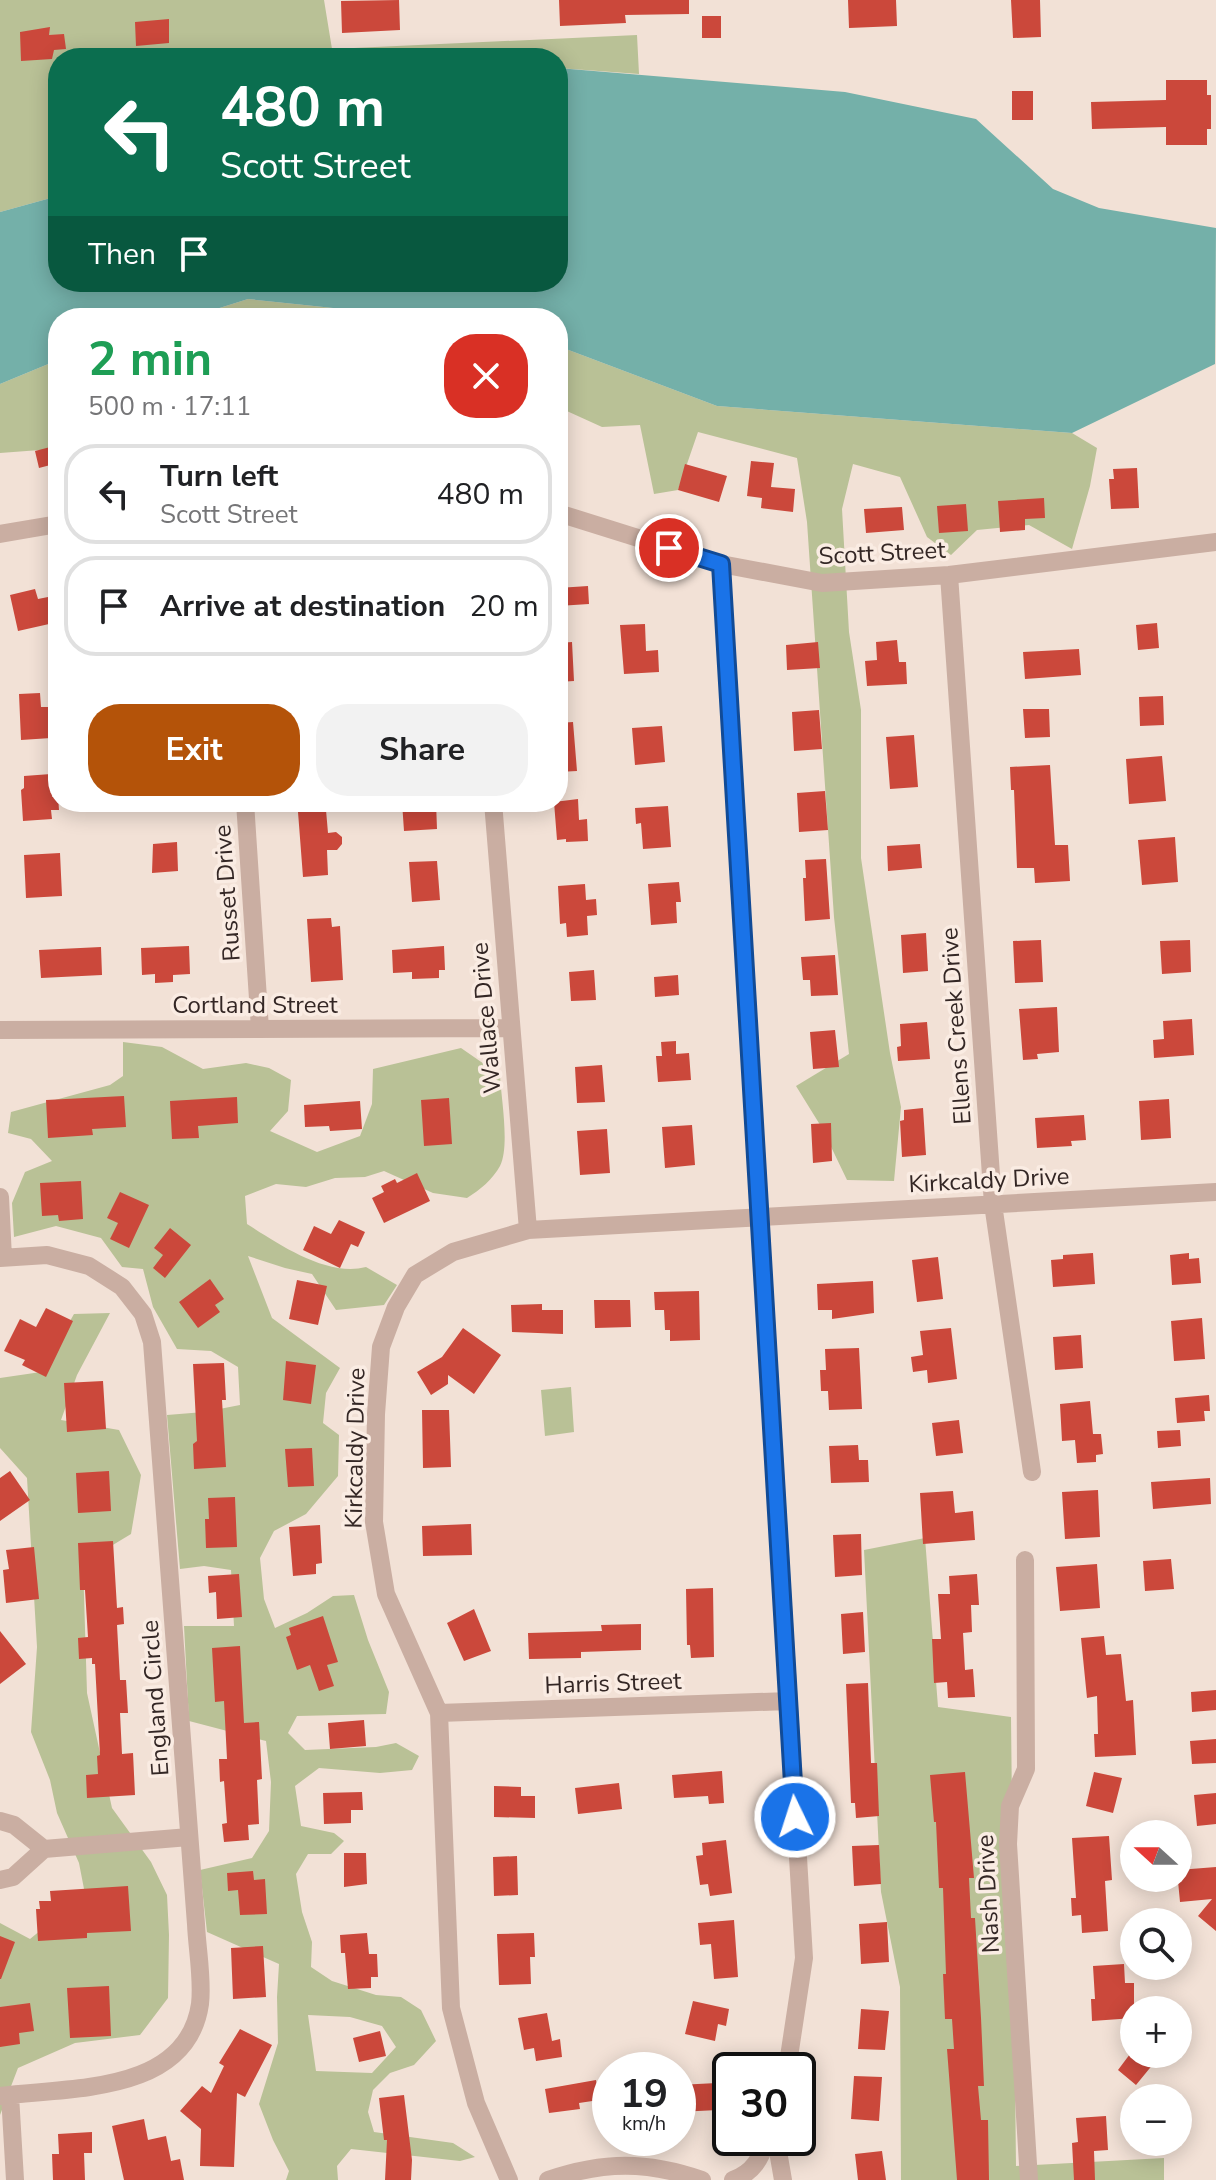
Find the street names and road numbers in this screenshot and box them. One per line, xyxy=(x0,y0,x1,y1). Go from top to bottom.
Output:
street label: Scott Street xyxy=(818,534,947,572)
street label: Russet Drive xyxy=(206,824,248,962)
street label: Ellens Creek Drive xyxy=(933,926,979,1126)
street label: Wallace Drive xyxy=(463,941,509,1095)
street label: Cortland Street xyxy=(172,989,338,1021)
street label: Kirkcaldy Drive xyxy=(908,1160,1070,1200)
street label: Kirkcaldy Drive xyxy=(338,1367,372,1529)
street label: England Circle xyxy=(134,1619,176,1777)
street label: Harris Street xyxy=(544,1665,683,1701)
street label: Nash Drive xyxy=(969,1834,1007,1954)

